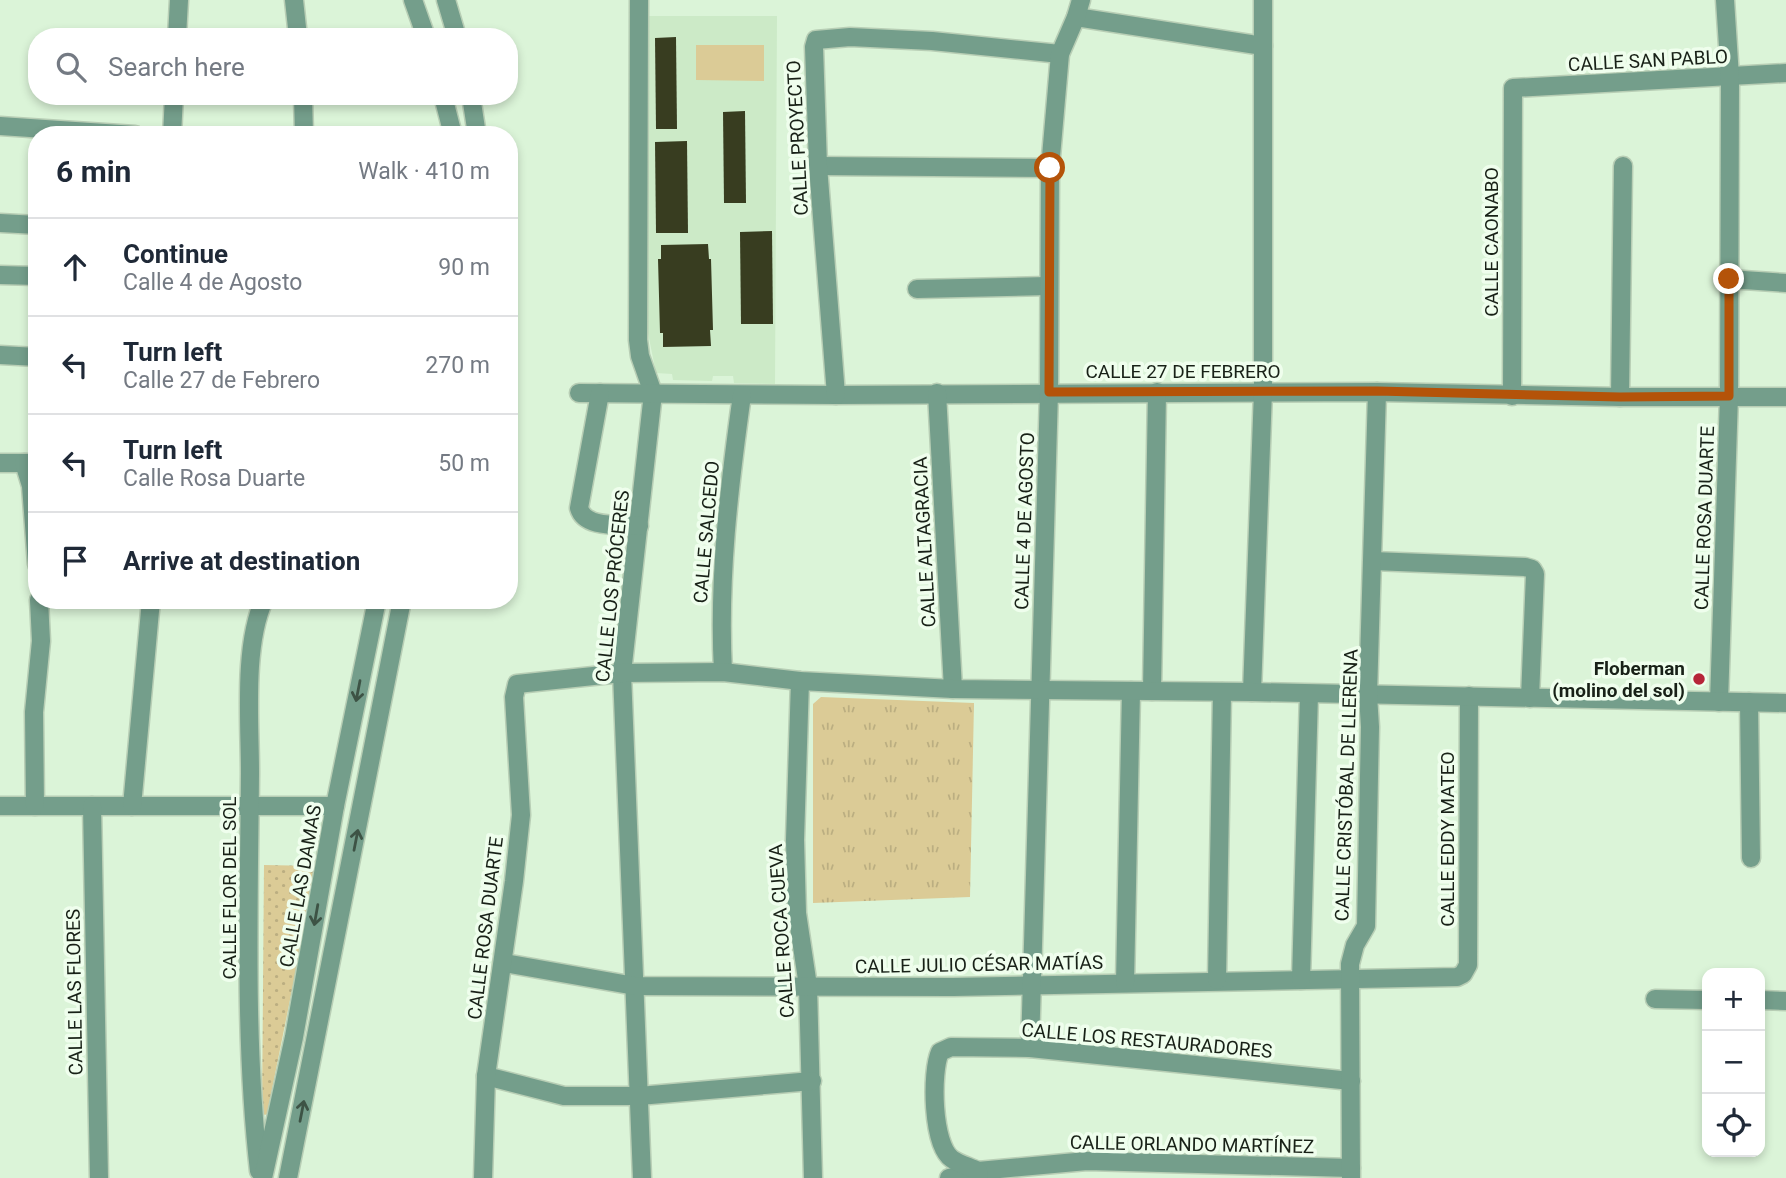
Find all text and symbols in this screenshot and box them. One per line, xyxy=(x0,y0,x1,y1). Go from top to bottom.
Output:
search box xyxy=(28,28,518,105)
street label: CALLE SAN PABLO xyxy=(1567,45,1729,76)
icon: search xyxy=(52,48,90,86)
text: Search here xyxy=(108,52,245,82)
street label: CALLE PROYECTO xyxy=(782,60,813,216)
route start xyxy=(1034,152,1065,183)
text: 6 min xyxy=(56,154,131,189)
text: Walk · 410 m xyxy=(358,158,490,185)
street label: CALLE CAONABO xyxy=(1480,167,1503,317)
text: Continue xyxy=(123,239,228,269)
icon: ahead xyxy=(56,248,94,286)
text: 90 m xyxy=(438,254,490,281)
route end xyxy=(1713,263,1744,294)
text: Calle 4 de Agosto xyxy=(123,269,302,296)
text: Turn left xyxy=(123,337,222,367)
icon: left xyxy=(56,346,94,384)
text: 270 m xyxy=(425,352,490,379)
street label: CALLE 27 DE FEBRERO xyxy=(1085,360,1281,383)
text: Calle 27 de Febrero xyxy=(123,367,320,394)
street label: CALLE ROSA DUARTE xyxy=(1690,425,1719,610)
street label: CALLE 4 DE AGOSTO xyxy=(1010,432,1039,610)
text: Turn left xyxy=(123,435,222,465)
icon: left xyxy=(56,444,94,482)
text: 50 m xyxy=(438,450,490,477)
street label: CALLE ALTAGRACIA xyxy=(909,456,940,628)
street label: CALLE SALCEDO xyxy=(689,460,724,604)
text: Calle Rosa Duarte xyxy=(123,465,305,492)
street label: CALLE LOS PRÓCERES xyxy=(591,489,634,683)
icon: arrive xyxy=(56,542,94,580)
text: Arrive at destination xyxy=(123,546,360,576)
street label: CALLE CRISTÓBAL DE LLERENA xyxy=(1330,648,1363,922)
place label: Floberman (molino del sol) xyxy=(1552,657,1685,702)
marker: Floberman (molino del sol) xyxy=(1691,671,1707,687)
one-way arrow xyxy=(351,679,365,702)
street label: CALLE EDDY MATEO xyxy=(1436,751,1459,927)
street label: CALLE FLOR DEL SOL xyxy=(218,796,241,980)
street label: CALLE LAS DAMAS xyxy=(275,803,326,969)
one-way arrow xyxy=(349,829,363,852)
street label: CALLE ROSA DUARTE xyxy=(463,835,508,1021)
street label: CALLE ROCA CUEVA xyxy=(764,843,799,1019)
one-way arrow xyxy=(309,903,322,926)
street label: CALLE LAS FLORES xyxy=(62,909,87,1075)
street label: CALLE JULIO CÉSAR MATÍAS xyxy=(855,951,1103,978)
map controls xyxy=(1702,968,1765,1157)
button: + xyxy=(1702,968,1765,1031)
street label: CALLE LOS RESTAURADORES xyxy=(1021,1018,1273,1063)
button: − xyxy=(1702,1031,1765,1094)
button: locate xyxy=(1702,1094,1765,1157)
one-way arrow xyxy=(295,1100,309,1123)
street label: CALLE ORLANDO MARTÍNEZ xyxy=(1070,1131,1314,1158)

